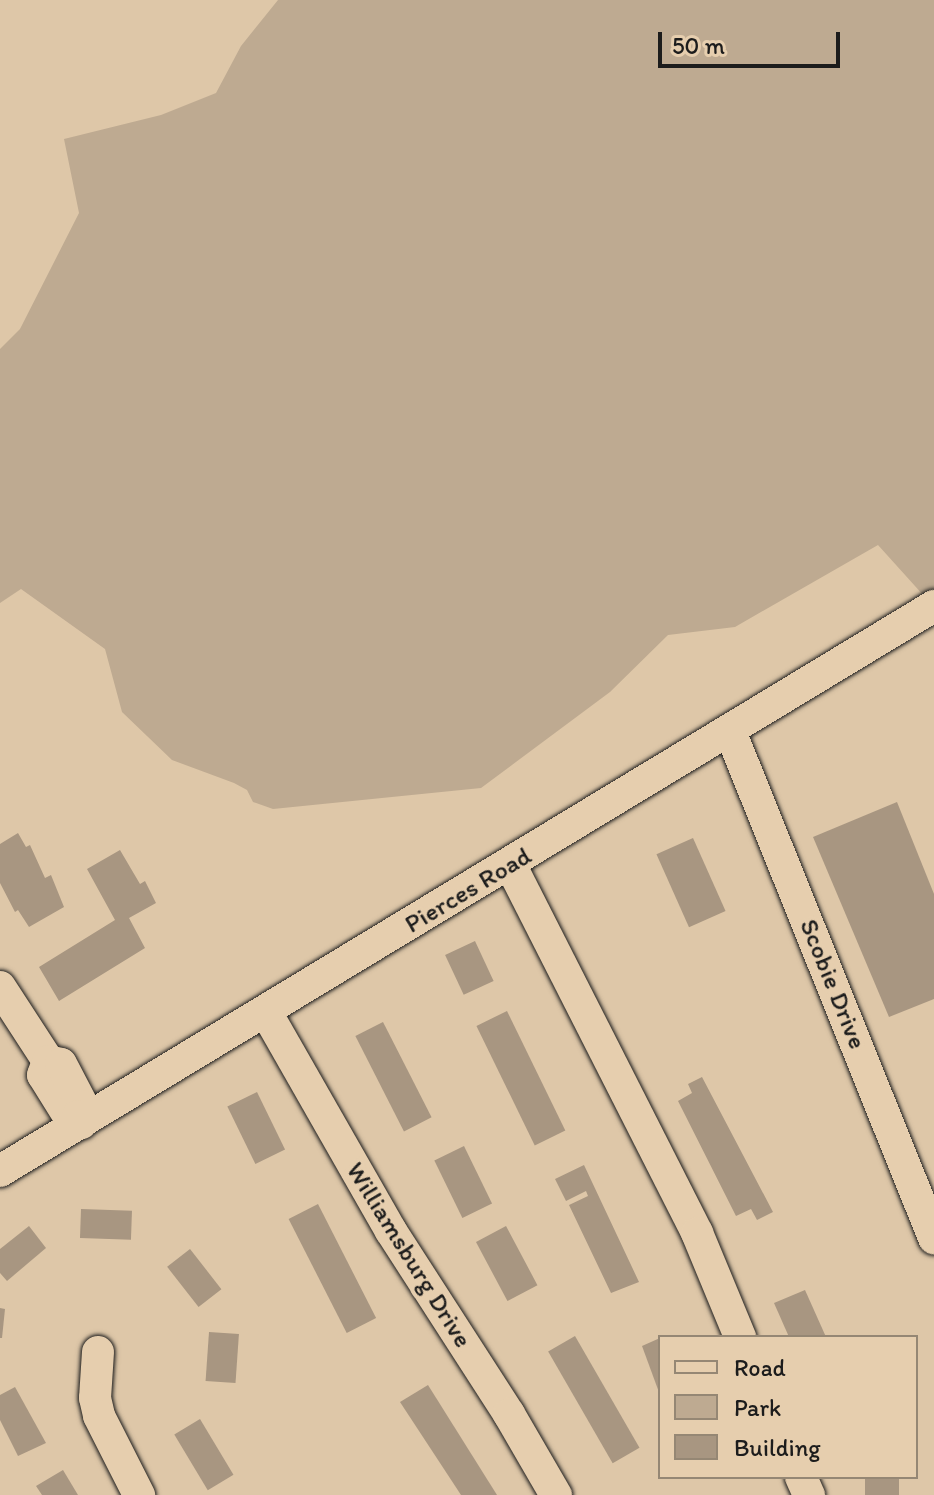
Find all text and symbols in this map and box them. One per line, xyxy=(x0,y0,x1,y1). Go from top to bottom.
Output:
scale bar xyxy=(662,16,844,66)
text: 50 m xyxy=(672,31,725,60)
street label: Pierces Road xyxy=(399,840,537,940)
street label: Scobie Drive xyxy=(793,915,873,1053)
street label: Williamsburg Drive xyxy=(339,1156,479,1354)
legend xyxy=(658,1335,918,1479)
text: Road xyxy=(734,1353,786,1382)
text: Park xyxy=(734,1393,781,1422)
text: Building xyxy=(734,1433,821,1462)

